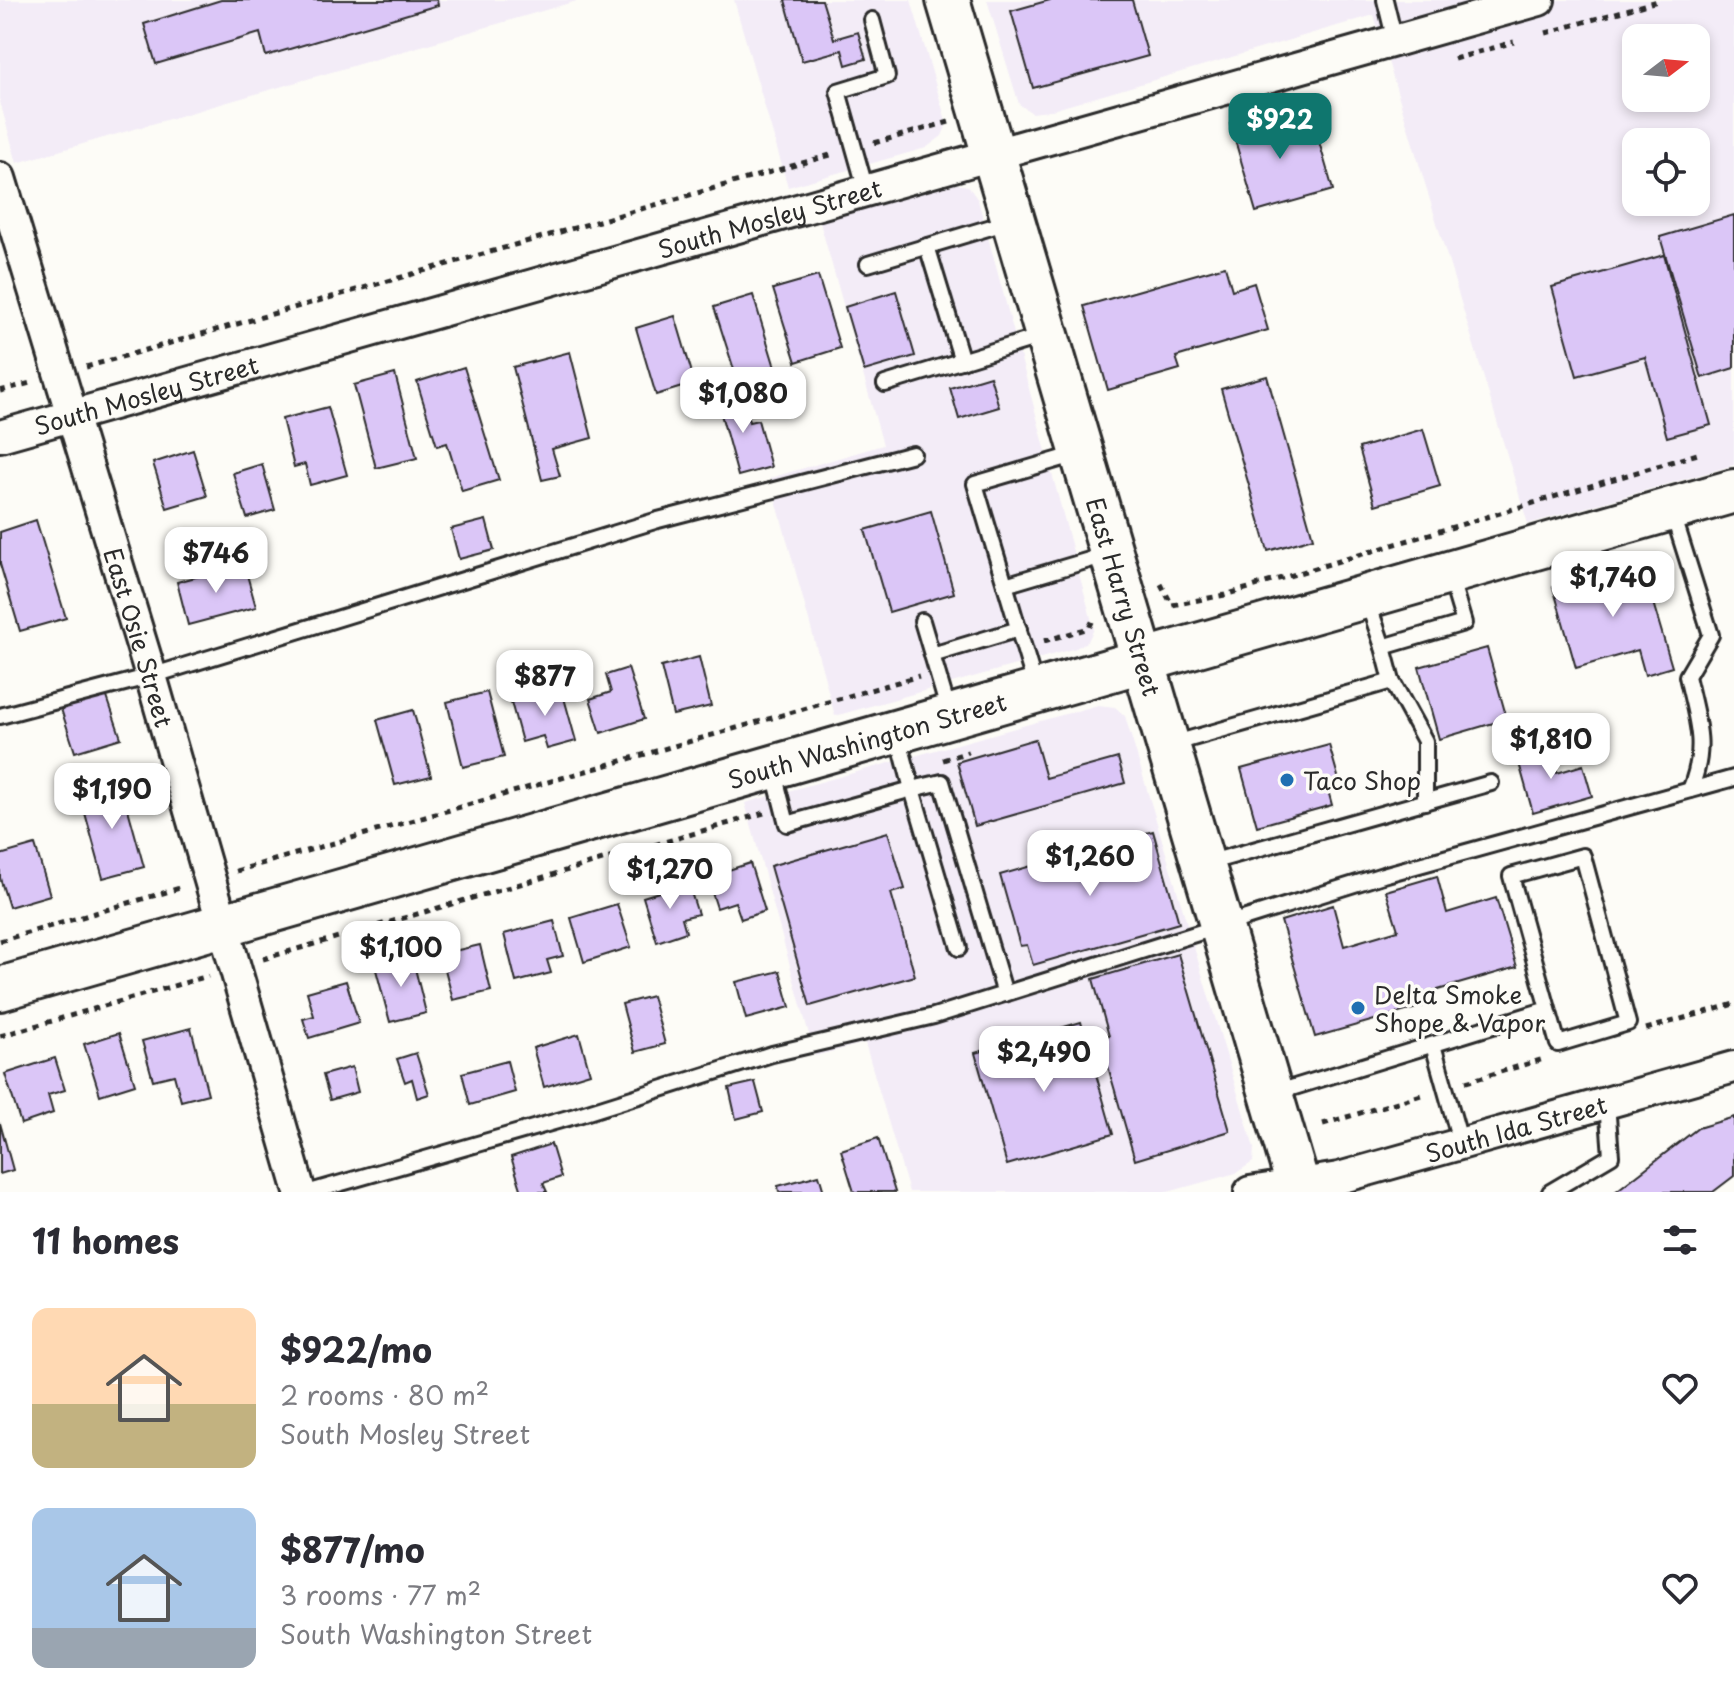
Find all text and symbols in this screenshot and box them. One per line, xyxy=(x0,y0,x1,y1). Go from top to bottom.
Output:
north arrow xyxy=(1622,24,1710,112)
map controls xyxy=(1622,24,1710,216)
pin: $922 xyxy=(1233,93,1327,161)
text: $922 xyxy=(1246,99,1314,138)
button: locate xyxy=(1622,128,1710,216)
street label: South Mosley Street xyxy=(654,169,886,267)
street label: South Mosley Street xyxy=(30,346,262,443)
pin: $1,080 xyxy=(678,367,808,435)
text: $1,080 xyxy=(698,373,788,412)
street label: East Harry Street xyxy=(1078,493,1171,700)
pin: $746 xyxy=(169,527,263,595)
text: $746 xyxy=(183,533,249,572)
street label: East Osie Street xyxy=(95,543,183,732)
pin: $1,740 xyxy=(1548,551,1678,619)
text: $1,740 xyxy=(1569,557,1657,596)
pin: $877 xyxy=(498,650,592,718)
text: $877 xyxy=(514,656,576,695)
street label: South Washington Street xyxy=(723,683,1011,797)
pin: $1,810 xyxy=(1486,713,1616,781)
text: $1,810 xyxy=(1510,719,1592,758)
place label: Taco Shop xyxy=(1303,762,1421,798)
pin: $1,190 xyxy=(47,763,177,831)
text: $1,190 xyxy=(72,769,152,808)
marker: Taco Shop xyxy=(1278,771,1296,789)
pin: $1,260 xyxy=(1025,830,1155,898)
text: $1,260 xyxy=(1045,836,1135,875)
pin: $1,270 xyxy=(605,843,735,911)
text: $1,270 xyxy=(627,849,713,888)
pin: $1,100 xyxy=(336,921,466,989)
text: $1,100 xyxy=(359,927,443,966)
place label: Delta Smoke Shope & Vapor xyxy=(1374,976,1545,1040)
marker: Delta Smoke Shope & Vapor xyxy=(1349,999,1367,1017)
pin: $2,490 xyxy=(979,1026,1109,1094)
text: $2,490 xyxy=(997,1032,1091,1071)
street label: South Ida Street xyxy=(1421,1086,1611,1171)
text: 11 homes xyxy=(32,1214,179,1266)
icon: filters xyxy=(1658,1218,1702,1262)
text: $922/mo xyxy=(280,1323,432,1375)
icon: home xyxy=(96,1340,192,1436)
icon: heart xyxy=(1658,1366,1702,1410)
text: 2 rooms · 80 m² xyxy=(280,1375,489,1414)
text: South Mosley Street xyxy=(280,1414,530,1453)
text: $877/mo xyxy=(280,1523,425,1575)
icon: home xyxy=(96,1540,192,1636)
icon: heart xyxy=(1658,1566,1702,1610)
text: 3 rooms · 77 m² xyxy=(280,1575,481,1614)
text: South Washington Street xyxy=(280,1614,592,1653)

